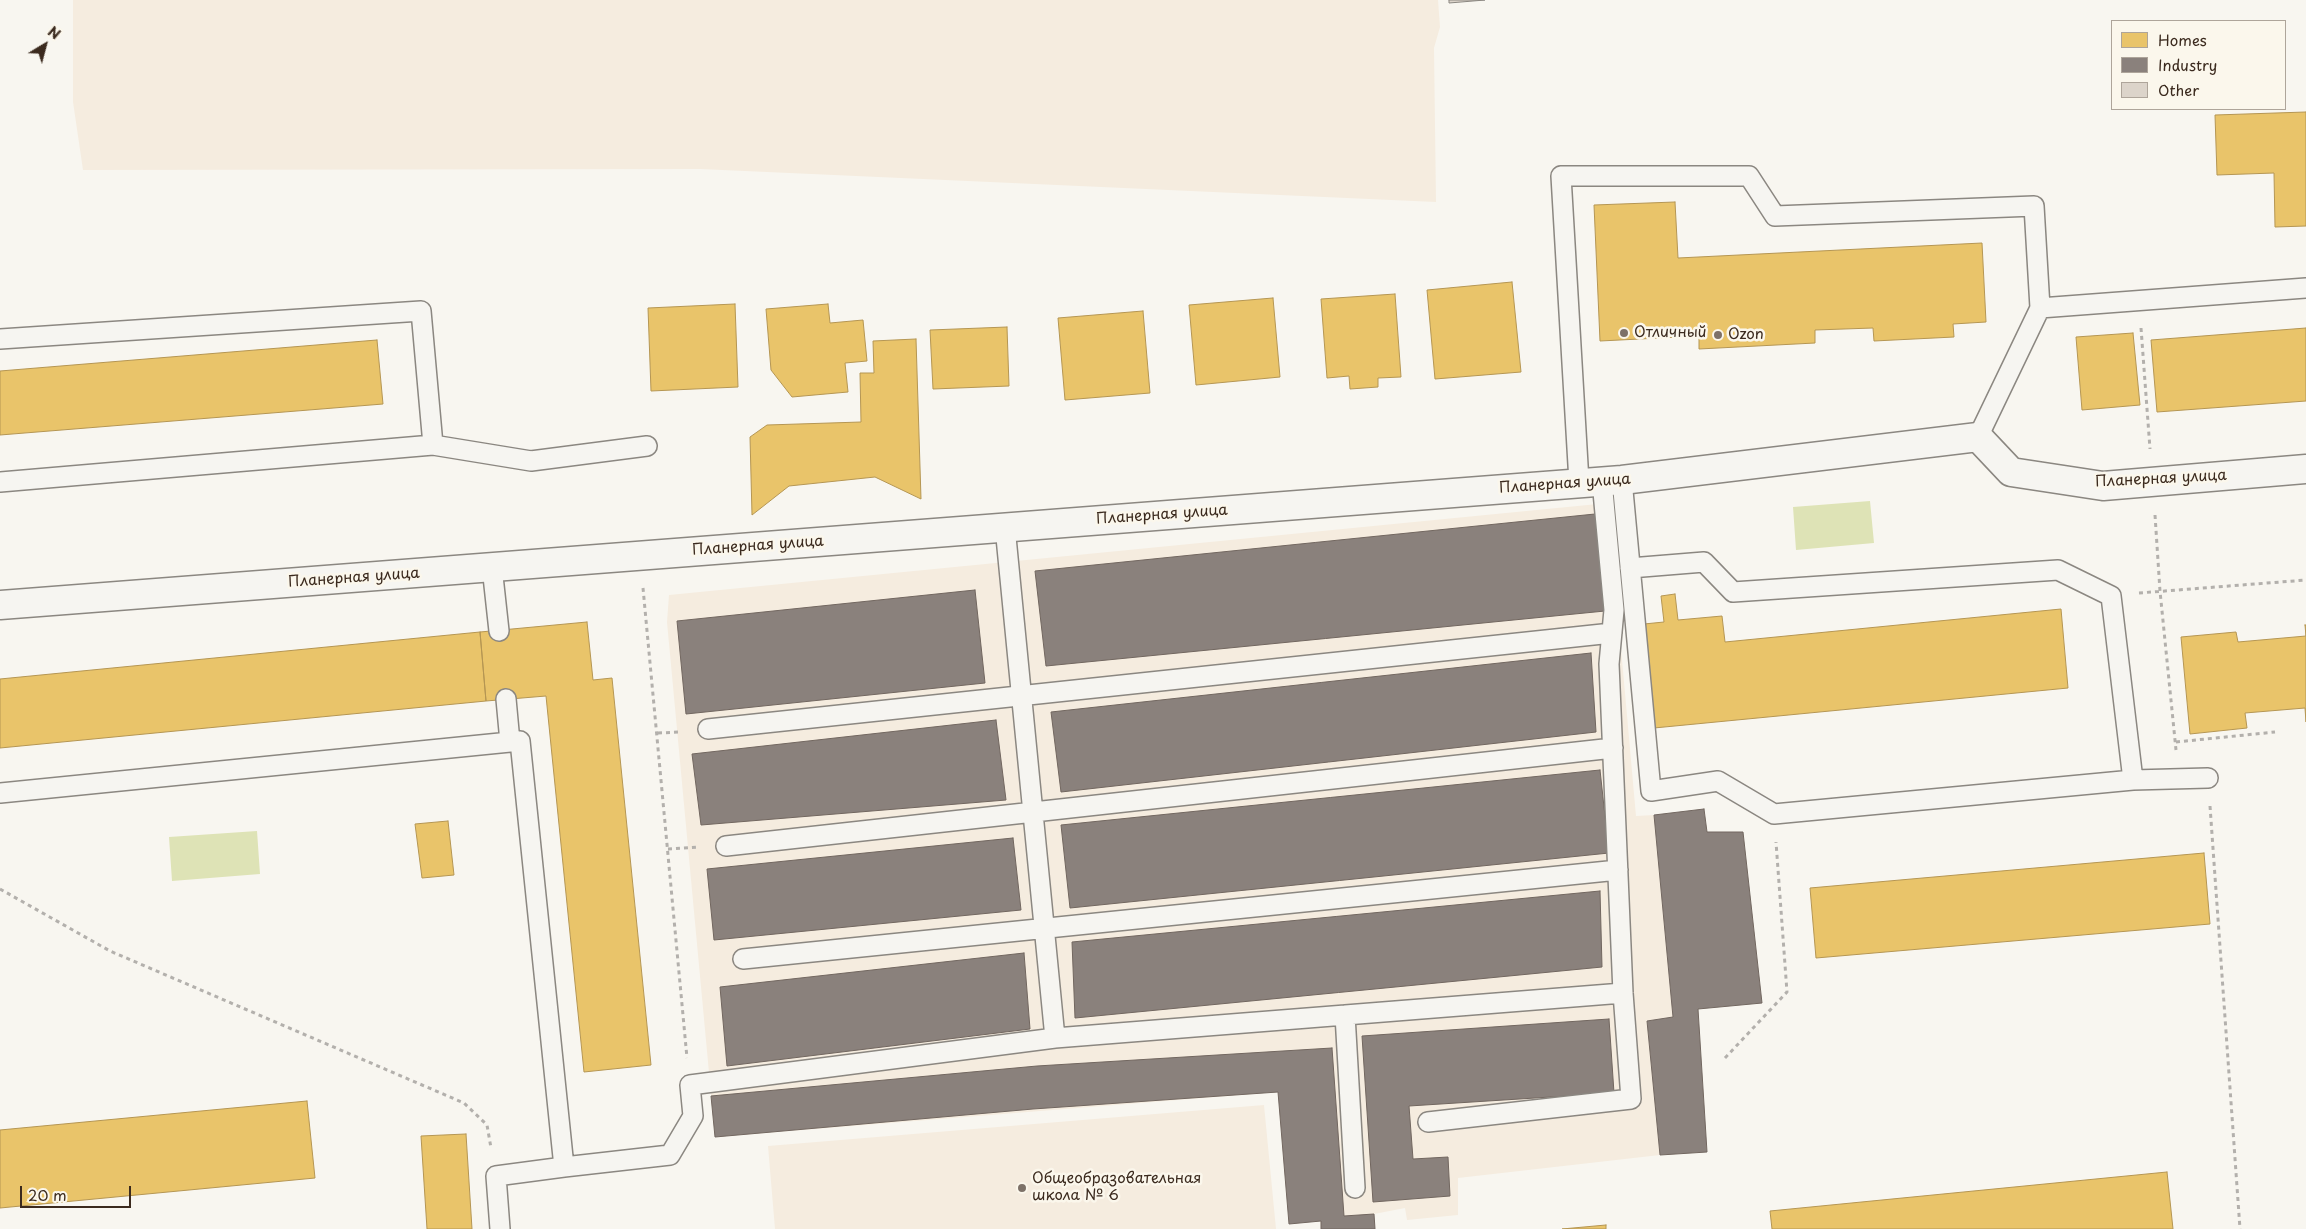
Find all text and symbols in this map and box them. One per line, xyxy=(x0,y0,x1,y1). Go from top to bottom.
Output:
north arrow xyxy=(20,20,70,70)
legend xyxy=(2111,20,2286,110)
text: N xyxy=(44,21,65,44)
text: Homes xyxy=(2158,28,2207,51)
text: Industry xyxy=(2158,53,2217,76)
text: Other xyxy=(2158,78,2199,101)
place label: Отличный xyxy=(1634,324,1706,342)
place label: Ozon xyxy=(1728,326,1764,344)
marker: Отличный xyxy=(1618,327,1630,339)
marker: Ozon xyxy=(1712,329,1724,341)
street label: Планерная улица xyxy=(2095,467,2227,491)
street label: Планерная улица xyxy=(1499,470,1631,498)
street label: Планерная улица xyxy=(1096,501,1228,529)
street label: Планерная улица xyxy=(692,532,824,560)
street label: Планерная улица xyxy=(288,564,420,592)
place label: Общеобразовательная школа № 6 xyxy=(1032,1170,1201,1205)
scale bar xyxy=(22,1176,134,1208)
marker: Общеобразовательная школа № 6 xyxy=(1016,1182,1028,1194)
text: 20 m xyxy=(28,1183,67,1206)

